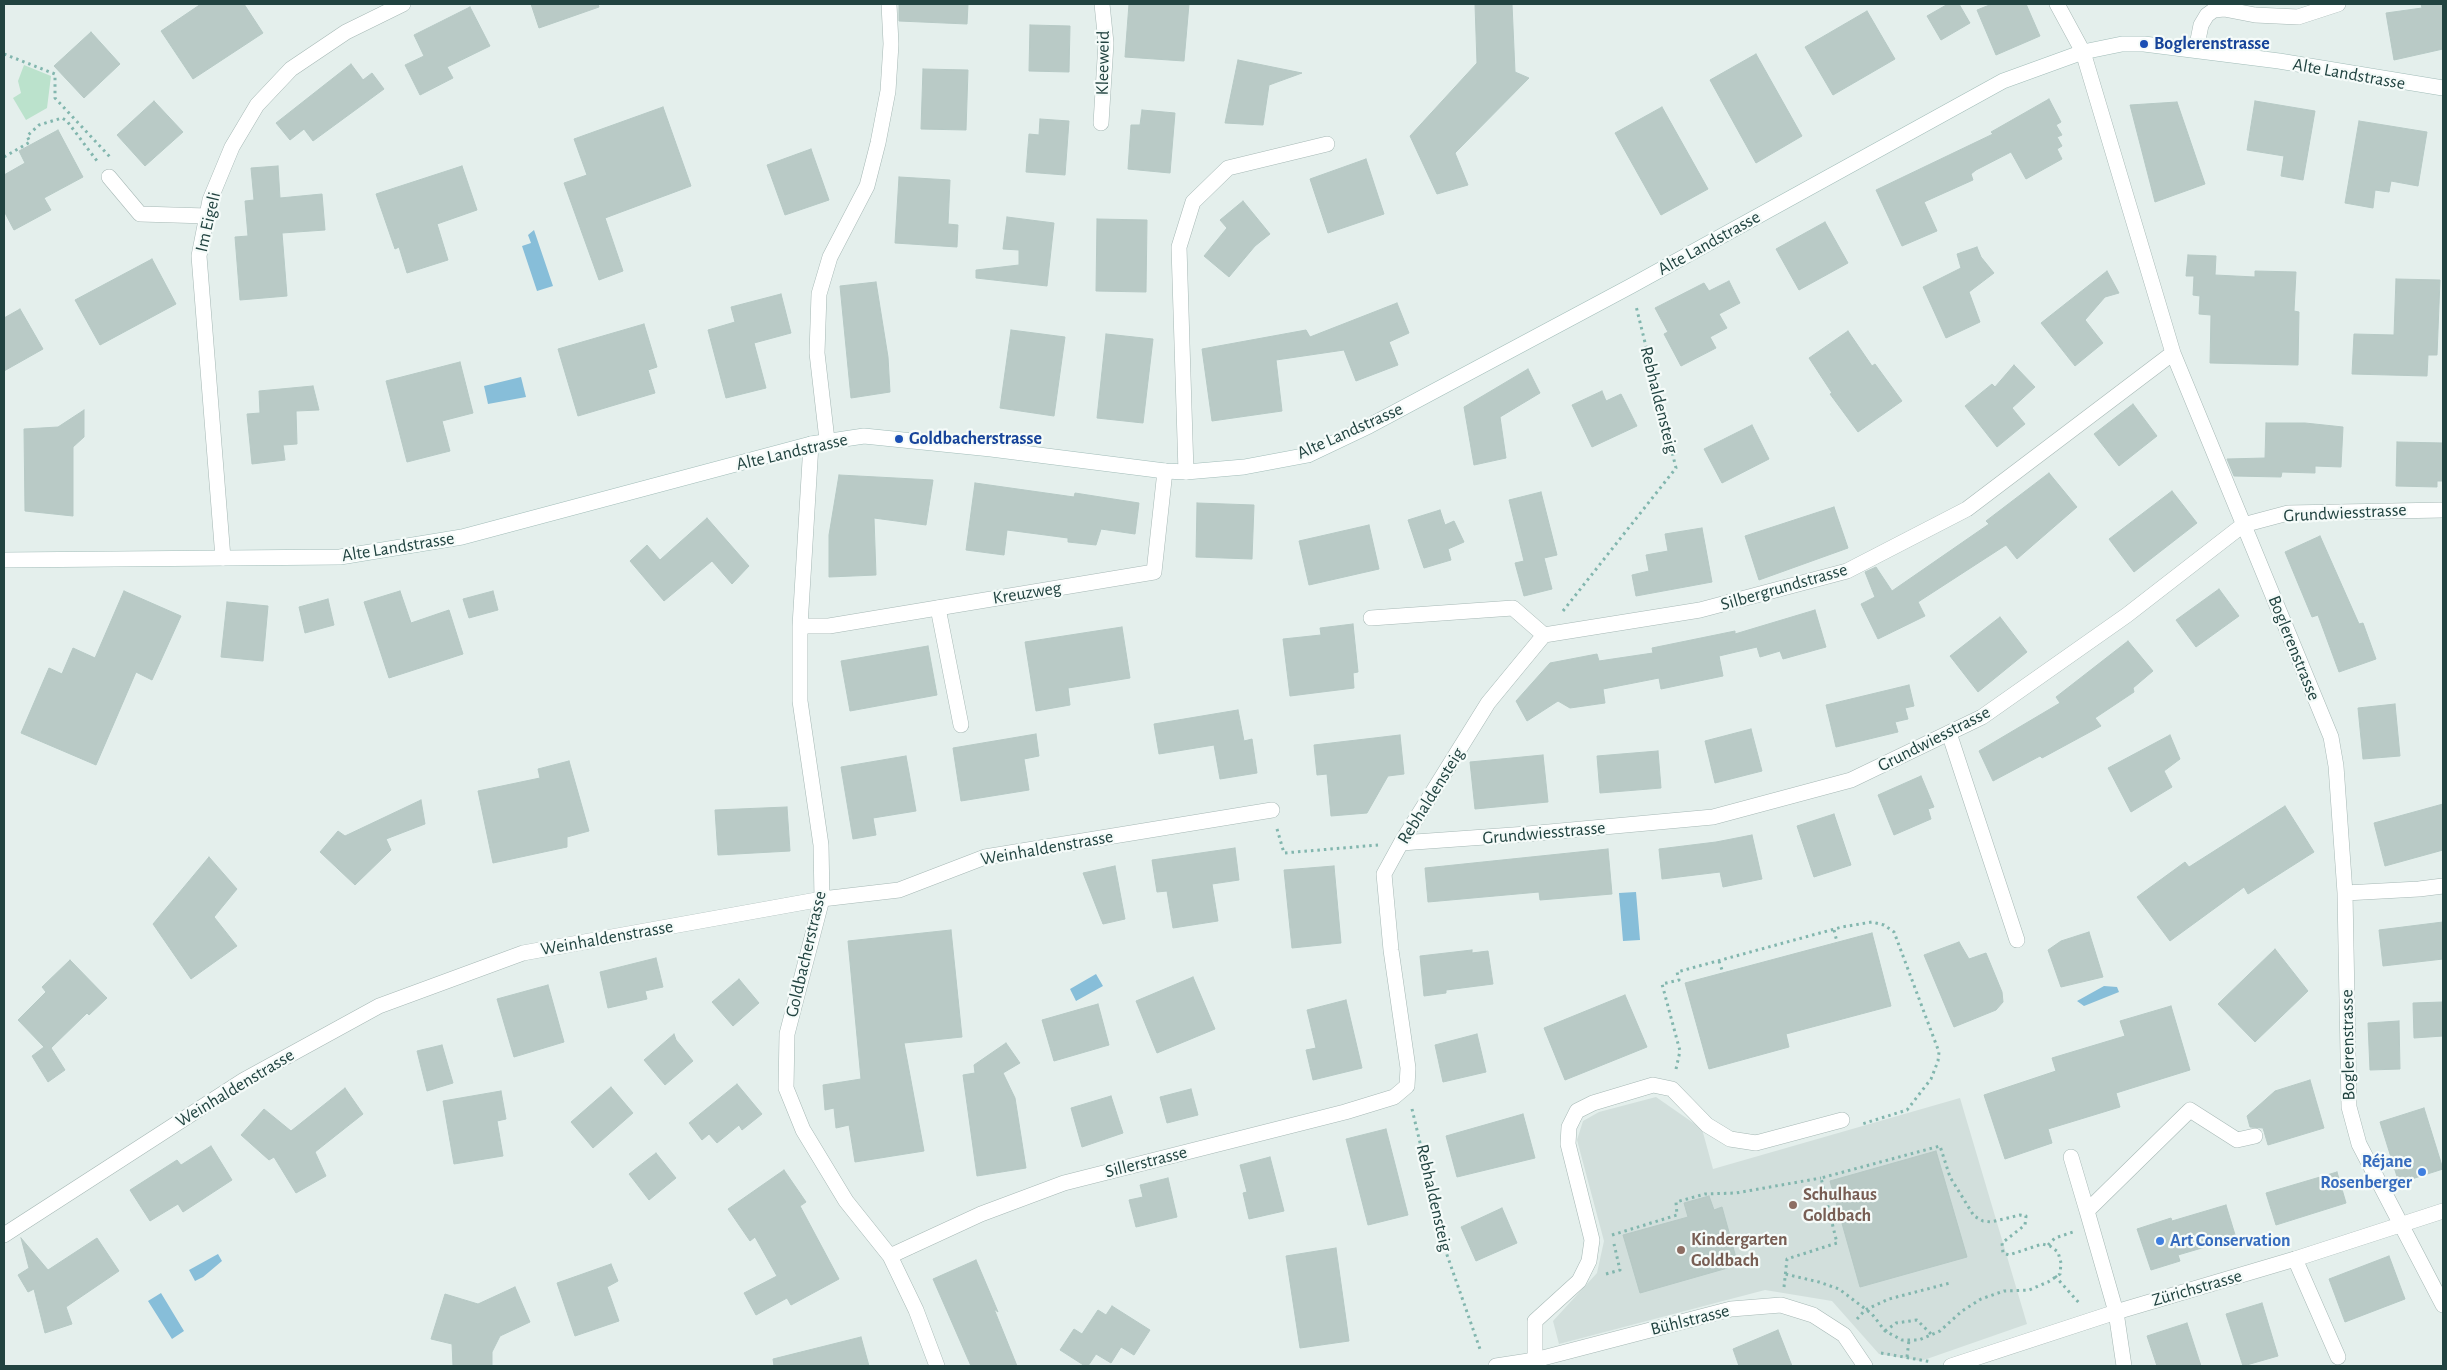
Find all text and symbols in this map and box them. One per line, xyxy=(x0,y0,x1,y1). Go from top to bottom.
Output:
street label: Kleeweid xyxy=(1092,30,1114,96)
place label: Boglerenstrasse xyxy=(2154,33,2270,55)
marker: Boglerenstrasse xyxy=(2138,38,2150,50)
street label: Alte Landstrasse xyxy=(2291,53,2407,95)
street label: Im Eigeli xyxy=(191,190,225,254)
street label: Alte Landstrasse xyxy=(1654,206,1764,280)
street label: Rebhaldensteig xyxy=(1635,344,1683,456)
street label: Alte Landstrasse xyxy=(1294,398,1406,464)
place label: Goldbacherstrasse xyxy=(909,428,1042,450)
street label: Alte Landstrasse xyxy=(734,429,850,475)
marker: Goldbacherstrasse xyxy=(893,433,905,445)
street label: Grundwiesstrasse xyxy=(2283,499,2407,527)
street label: Alte Landstrasse xyxy=(340,527,456,567)
street label: Silbergrundstrasse xyxy=(1718,559,1850,615)
street label: Kreuzweg xyxy=(991,577,1063,609)
street label: Boglerenstrasse xyxy=(2263,592,2325,704)
street label: Grundwiesstrasse xyxy=(1874,701,1994,777)
street label: Rebhaldensteig xyxy=(1393,744,1469,848)
street label: Grundwiesstrasse xyxy=(1482,817,1606,849)
street label: Weinhaldenstrasse xyxy=(979,826,1115,870)
street label: Goldbacherstrasse xyxy=(781,889,831,1019)
street label: Weinhaldenstrasse xyxy=(539,916,675,960)
street label: Boglerenstrasse xyxy=(2336,989,2360,1101)
street label: Weinhaldenstrasse xyxy=(172,1044,298,1132)
street label: Sillerstrasse xyxy=(1103,1141,1189,1183)
street label: Rebhaldensteig xyxy=(1411,1142,1457,1254)
place label: Réjane Rosenberger xyxy=(2320,1151,2412,1194)
marker: Réjane Rosenberger xyxy=(2416,1166,2428,1178)
place label: Schulhaus Goldbach xyxy=(1803,1184,1877,1226)
marker: Schulhaus Goldbach xyxy=(1787,1199,1799,1211)
place label: Kindergarten Goldbach xyxy=(1691,1229,1788,1272)
place label: Art Conservation xyxy=(2170,1230,2290,1252)
marker: Art Conservation xyxy=(2154,1235,2166,1247)
marker: Kindergarten Goldbach xyxy=(1675,1244,1687,1256)
street label: Zürichstrasse xyxy=(2149,1265,2245,1311)
street label: Bühlstrasse xyxy=(1648,1300,1732,1340)

